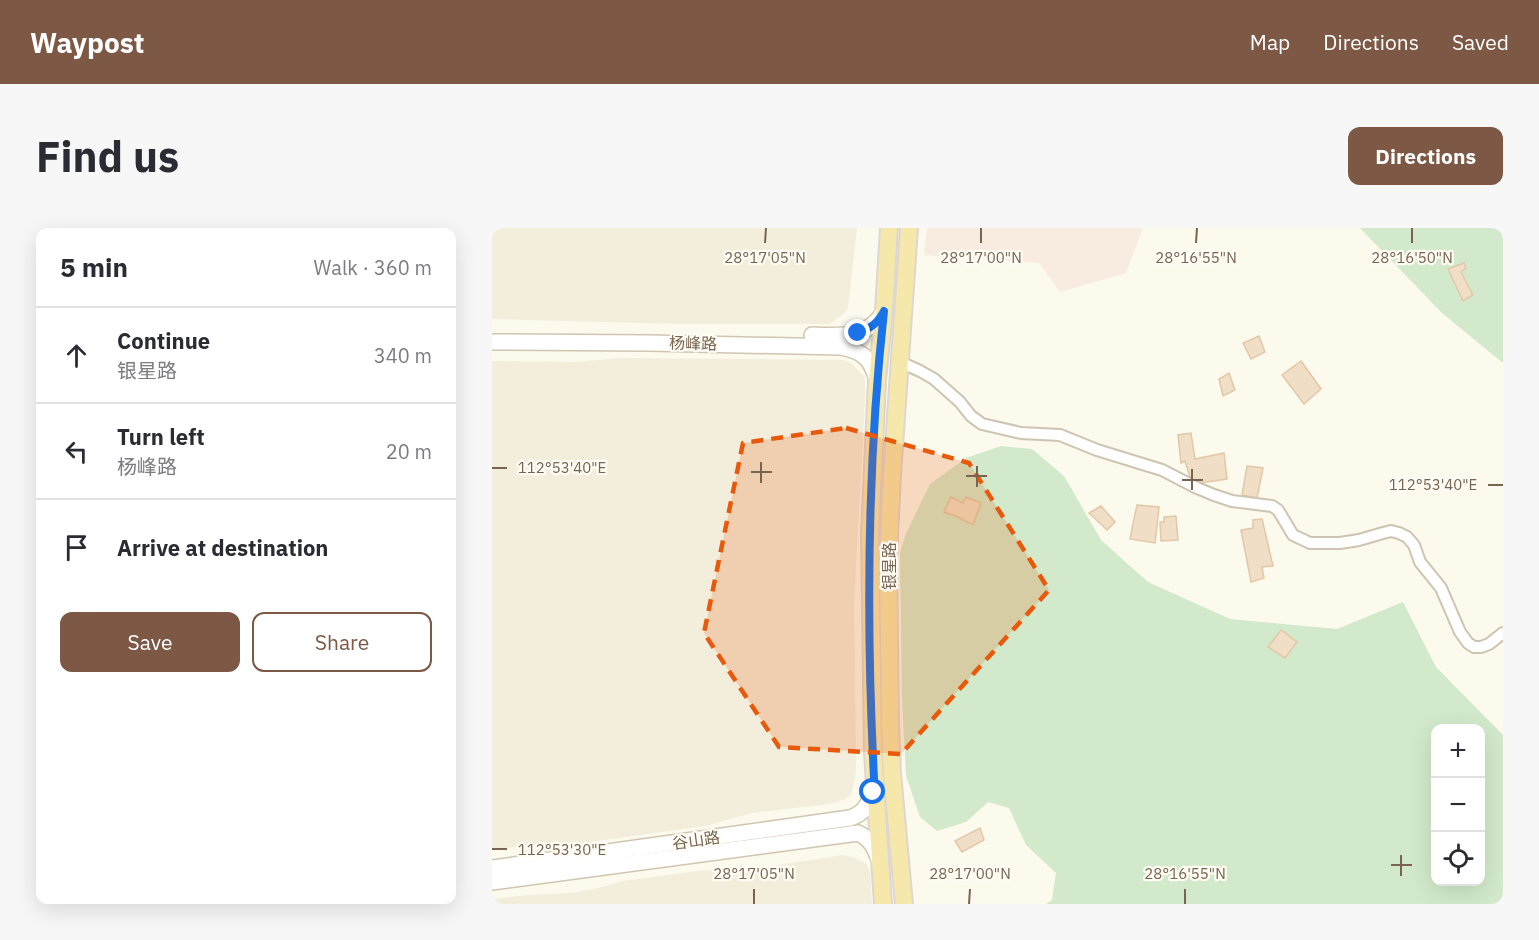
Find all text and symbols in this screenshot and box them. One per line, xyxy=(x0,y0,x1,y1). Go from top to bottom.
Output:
text: Waypost xyxy=(30,24,144,61)
text: Map xyxy=(1250,28,1290,56)
text: Directions xyxy=(1323,28,1419,56)
text: Saved xyxy=(1452,28,1509,56)
button: Directions xyxy=(1348,127,1503,185)
text: Find us xyxy=(36,129,179,184)
text: 28°17'05"N xyxy=(724,248,806,267)
text: 28°17'00"N xyxy=(940,248,1022,267)
text: 28°16'55"N xyxy=(1155,248,1237,267)
text: 28°16'50"N xyxy=(1371,248,1453,267)
text: 5 min xyxy=(60,250,128,284)
text: Walk · 360 m xyxy=(314,254,432,281)
route end xyxy=(844,319,870,345)
text: Continue xyxy=(117,326,210,355)
street label: 杨峰路 xyxy=(669,333,717,353)
icon: ahead xyxy=(60,339,93,372)
text: 340 m xyxy=(374,342,432,369)
text: 银星路 xyxy=(117,357,177,384)
text: Turn left xyxy=(117,422,205,451)
icon: left xyxy=(60,435,93,468)
text: 20 m xyxy=(386,438,432,465)
text: 杨峰路 xyxy=(117,453,177,480)
text: 112°53'40"E xyxy=(518,458,606,477)
text: 112°53'40"E xyxy=(1389,475,1477,494)
icon: arrive xyxy=(60,531,93,564)
text: Arrive at destination xyxy=(117,533,328,562)
street label: 银星路 xyxy=(879,542,899,590)
button: Save xyxy=(60,612,240,672)
button: Share xyxy=(252,612,432,672)
map controls xyxy=(1431,724,1485,886)
button: + xyxy=(1431,724,1485,778)
route start xyxy=(859,778,885,804)
button: − xyxy=(1431,778,1485,832)
street label: 谷山路 xyxy=(671,827,721,853)
button: locate xyxy=(1431,832,1485,886)
text: 112°53'30"E xyxy=(518,840,606,859)
text: 28°17'05"N xyxy=(713,864,795,883)
text: 28°17'00"N xyxy=(929,864,1011,883)
text: 28°16'55"N xyxy=(1144,864,1226,883)

